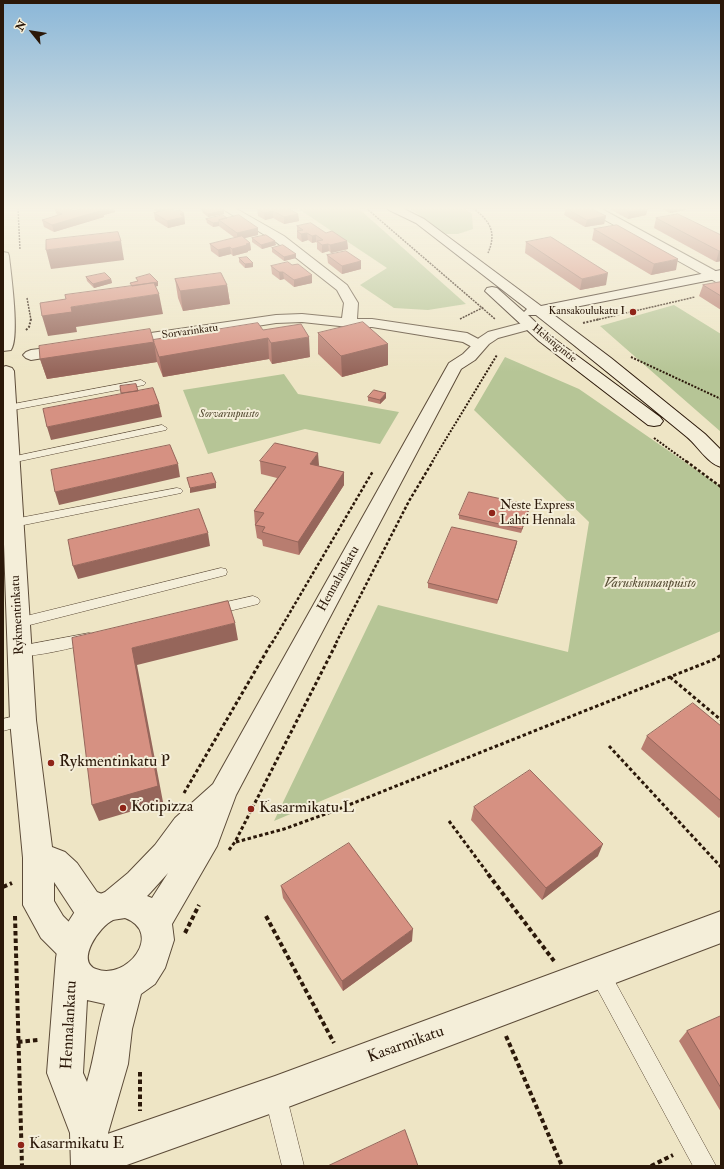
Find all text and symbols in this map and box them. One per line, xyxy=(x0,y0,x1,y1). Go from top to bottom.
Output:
north arrow xyxy=(12,12,52,52)
text: N xyxy=(13,18,29,33)
place label: Kansakoulukatu I xyxy=(549,305,625,319)
marker: Kansakoulukatu I xyxy=(628,307,638,317)
street label: Sorvarinkatu xyxy=(161,322,219,342)
street label: Helsingintie xyxy=(529,322,579,366)
park label: Sorvarinpuisto xyxy=(199,408,259,422)
place label: Neste Express Lahti Hennala xyxy=(500,498,575,529)
marker: Neste Express Lahti Hennala xyxy=(487,508,497,518)
street label: Hennalankatu xyxy=(315,544,363,614)
street label: Rykmentinkatu xyxy=(8,575,28,655)
park label: Varuskunnanpuisto xyxy=(604,576,696,592)
place label: Rykmentinkatu P xyxy=(59,753,170,773)
marker: Rykmentinkatu P xyxy=(46,758,56,768)
place label: Kotipizza xyxy=(131,798,193,818)
place label: Kasarmikatu L xyxy=(259,799,354,819)
marker: Kotipizza xyxy=(118,803,128,813)
marker: Kasarmikatu L xyxy=(246,804,256,814)
street label: Hennalankatu xyxy=(58,980,82,1070)
street label: Kasarmikatu xyxy=(365,1022,447,1068)
place label: Kasarmikatu E xyxy=(29,1135,124,1155)
marker: Kasarmikatu E xyxy=(16,1140,26,1150)

